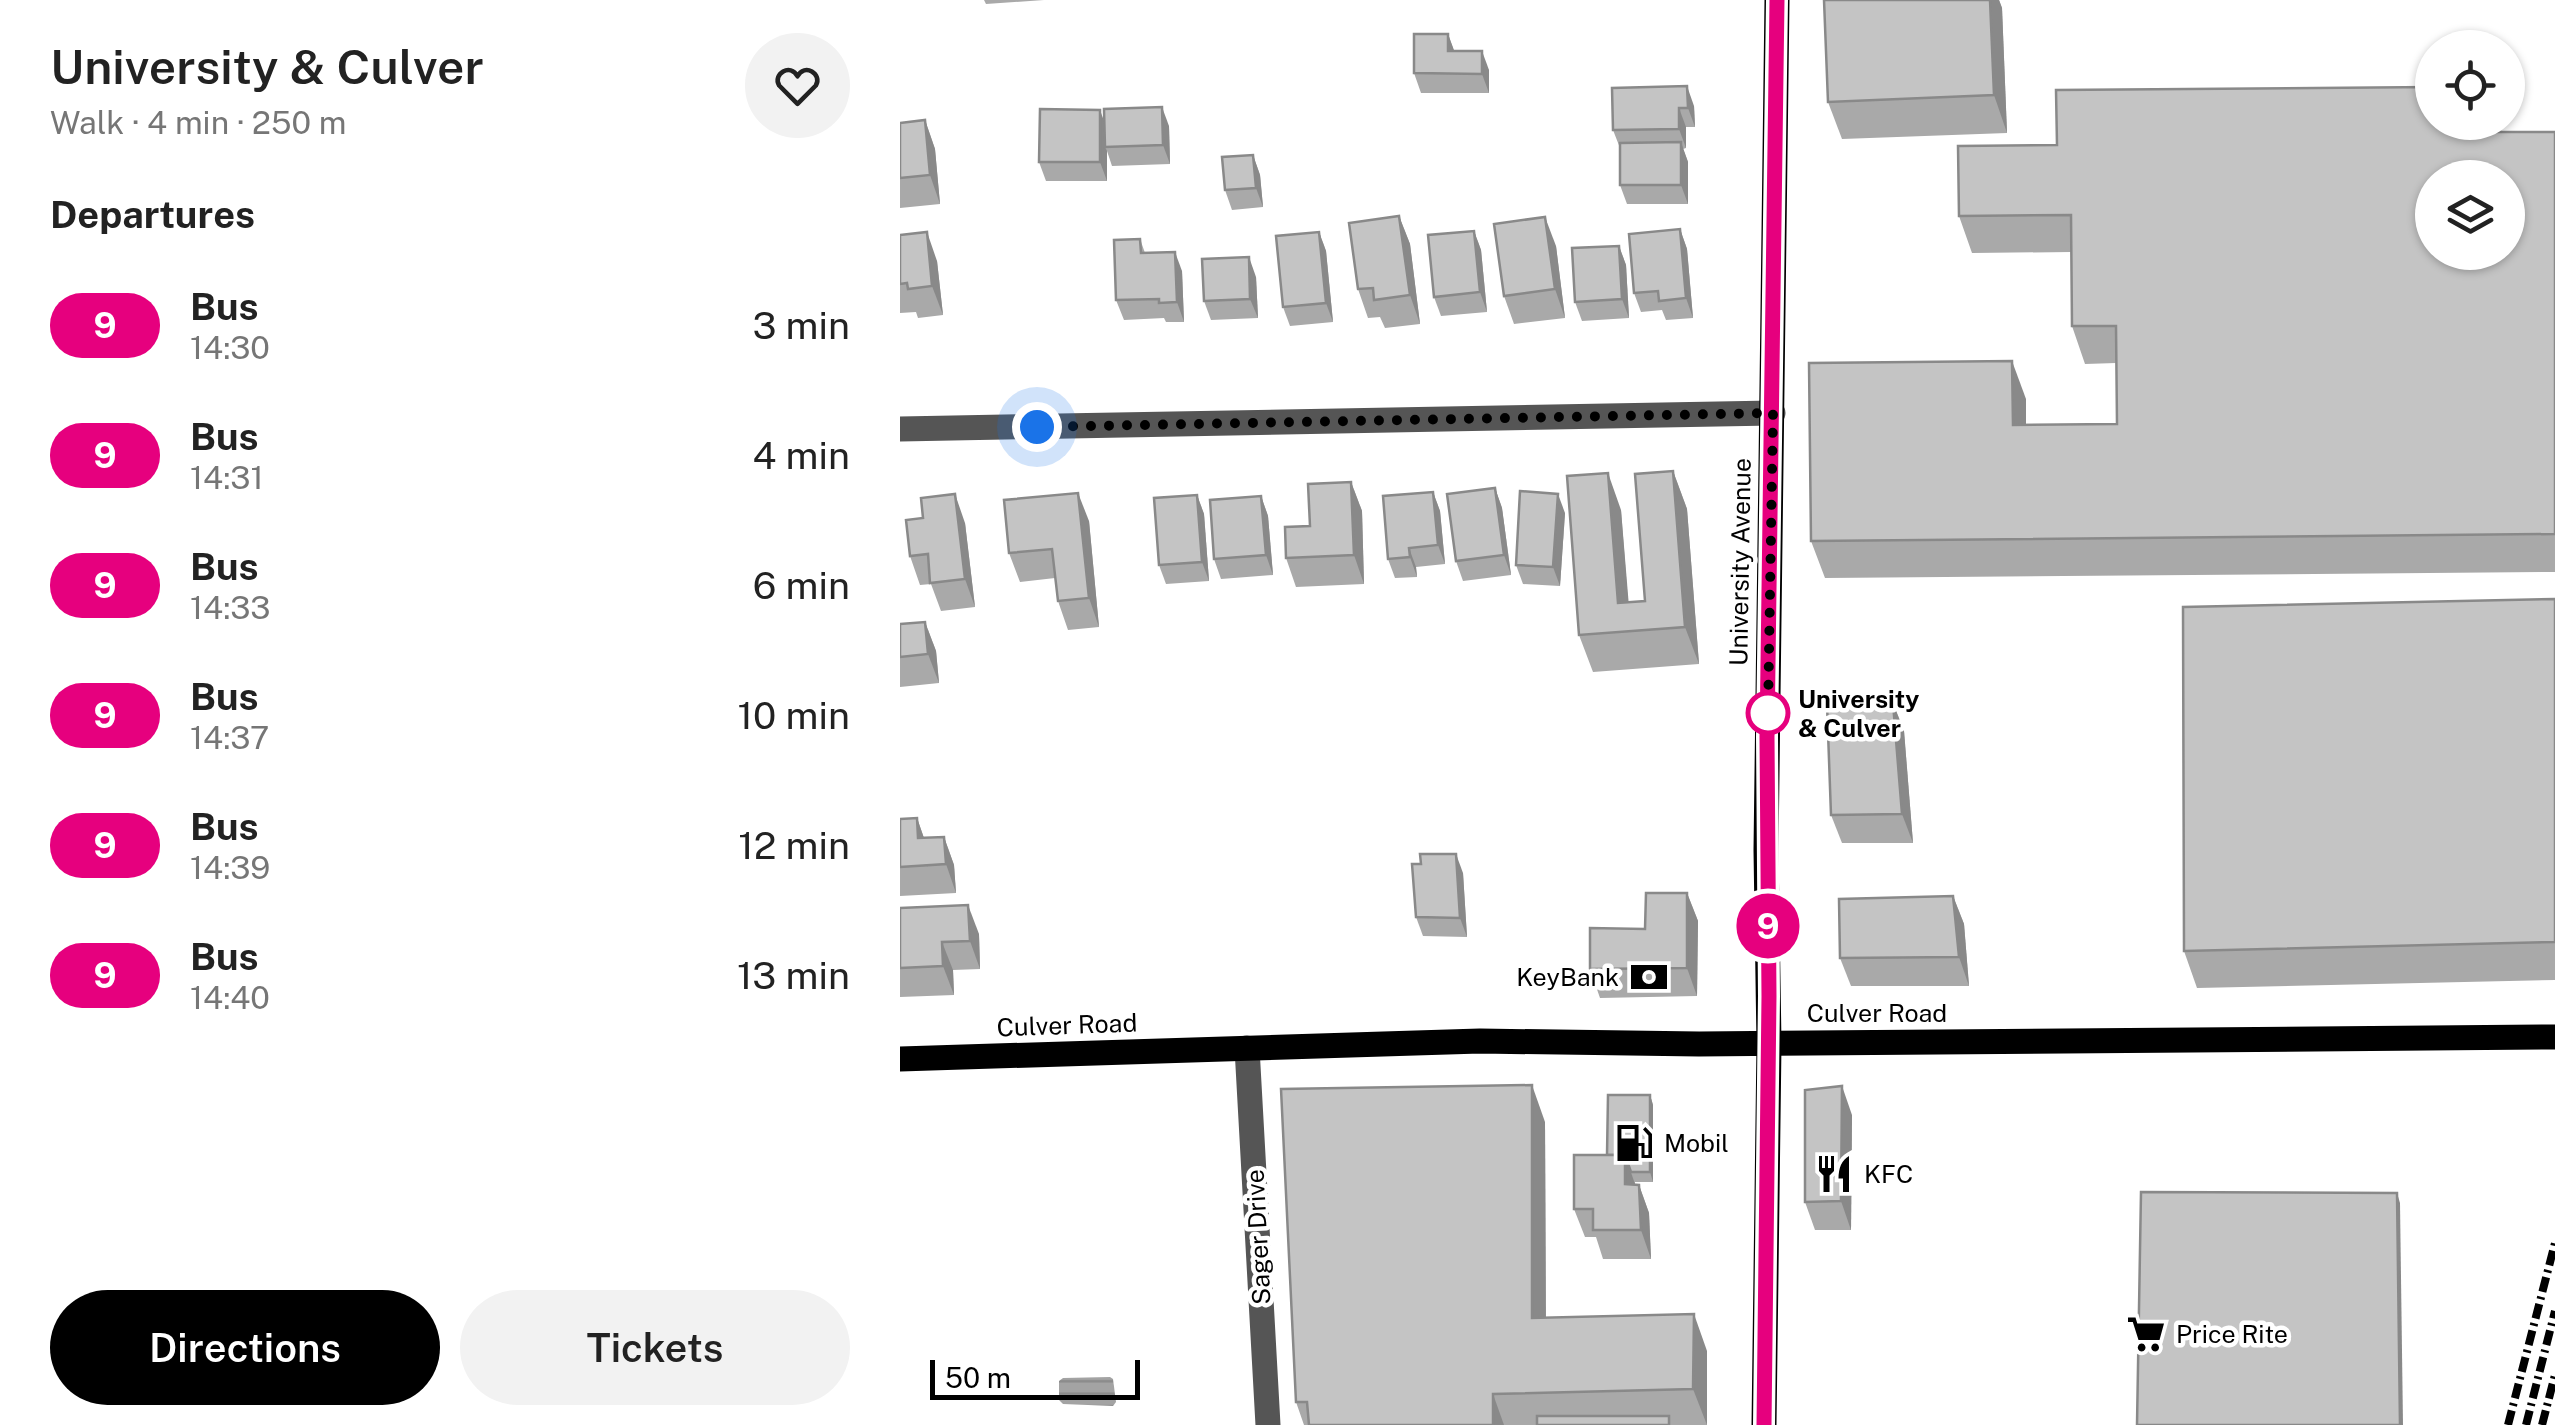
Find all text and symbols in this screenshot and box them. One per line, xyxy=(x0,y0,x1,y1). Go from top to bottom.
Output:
map controls xyxy=(2415,30,2525,270)
button: locate xyxy=(2415,30,2525,140)
button: heart xyxy=(745,33,850,138)
text: University & Culver xyxy=(50,38,484,95)
text: Walk · 4 min · 250 m xyxy=(50,104,346,141)
button: layers xyxy=(2415,160,2525,270)
text: Departures xyxy=(50,192,255,237)
text: Bus xyxy=(190,284,259,329)
text: 3 min xyxy=(752,303,850,348)
text: 9 xyxy=(93,305,117,346)
text: 14:30 xyxy=(190,329,270,366)
your location xyxy=(1012,402,1062,452)
text: Bus xyxy=(190,414,259,459)
text: 4 min xyxy=(752,433,850,478)
text: 9 xyxy=(93,435,117,476)
street label: University Avenue xyxy=(1723,458,1757,666)
text: 14:31 xyxy=(190,459,264,496)
text: Bus xyxy=(190,544,259,589)
text: 6 min xyxy=(753,563,850,608)
text: 9 xyxy=(93,565,117,606)
text: 14:33 xyxy=(190,589,270,626)
text: Bus xyxy=(190,674,259,719)
place label: University & Culver xyxy=(1798,684,1919,743)
marker: University & Culver xyxy=(1747,692,1789,734)
text: 10 min xyxy=(738,693,850,738)
text: 9 xyxy=(93,695,117,736)
text: 14:37 xyxy=(190,719,269,756)
text: Bus xyxy=(190,804,259,849)
text: 12 min xyxy=(738,823,850,868)
text: 9 xyxy=(93,825,117,866)
text: 14:39 xyxy=(190,849,270,886)
line badge: 9 xyxy=(1736,894,1800,958)
text: 9 xyxy=(1756,906,1780,947)
text: Bus xyxy=(190,934,259,979)
text: 13 min xyxy=(737,953,850,998)
text: 9 xyxy=(93,955,117,996)
bank icon: KeyBank xyxy=(1628,956,1670,998)
place label: KeyBank xyxy=(1516,962,1619,992)
text: 14:40 xyxy=(190,979,270,1016)
street label: Culver Road xyxy=(1807,998,1947,1028)
street label: Culver Road xyxy=(996,1008,1138,1042)
fuel station icon: Mobil xyxy=(1613,1122,1655,1164)
place label: Mobil xyxy=(1664,1128,1729,1158)
restaurant icon: KFC xyxy=(1813,1153,1855,1195)
place label: KFC xyxy=(1864,1159,1913,1189)
street label: Sager Drive xyxy=(1239,1169,1277,1305)
button: Directions xyxy=(50,1290,440,1405)
button: Tickets xyxy=(460,1290,850,1405)
supermarket icon: Price Rite xyxy=(2125,1313,2167,1355)
place label: Price Rite xyxy=(2176,1319,2288,1349)
scale bar xyxy=(930,1355,1140,1400)
text: 50 m xyxy=(945,1361,1011,1394)

